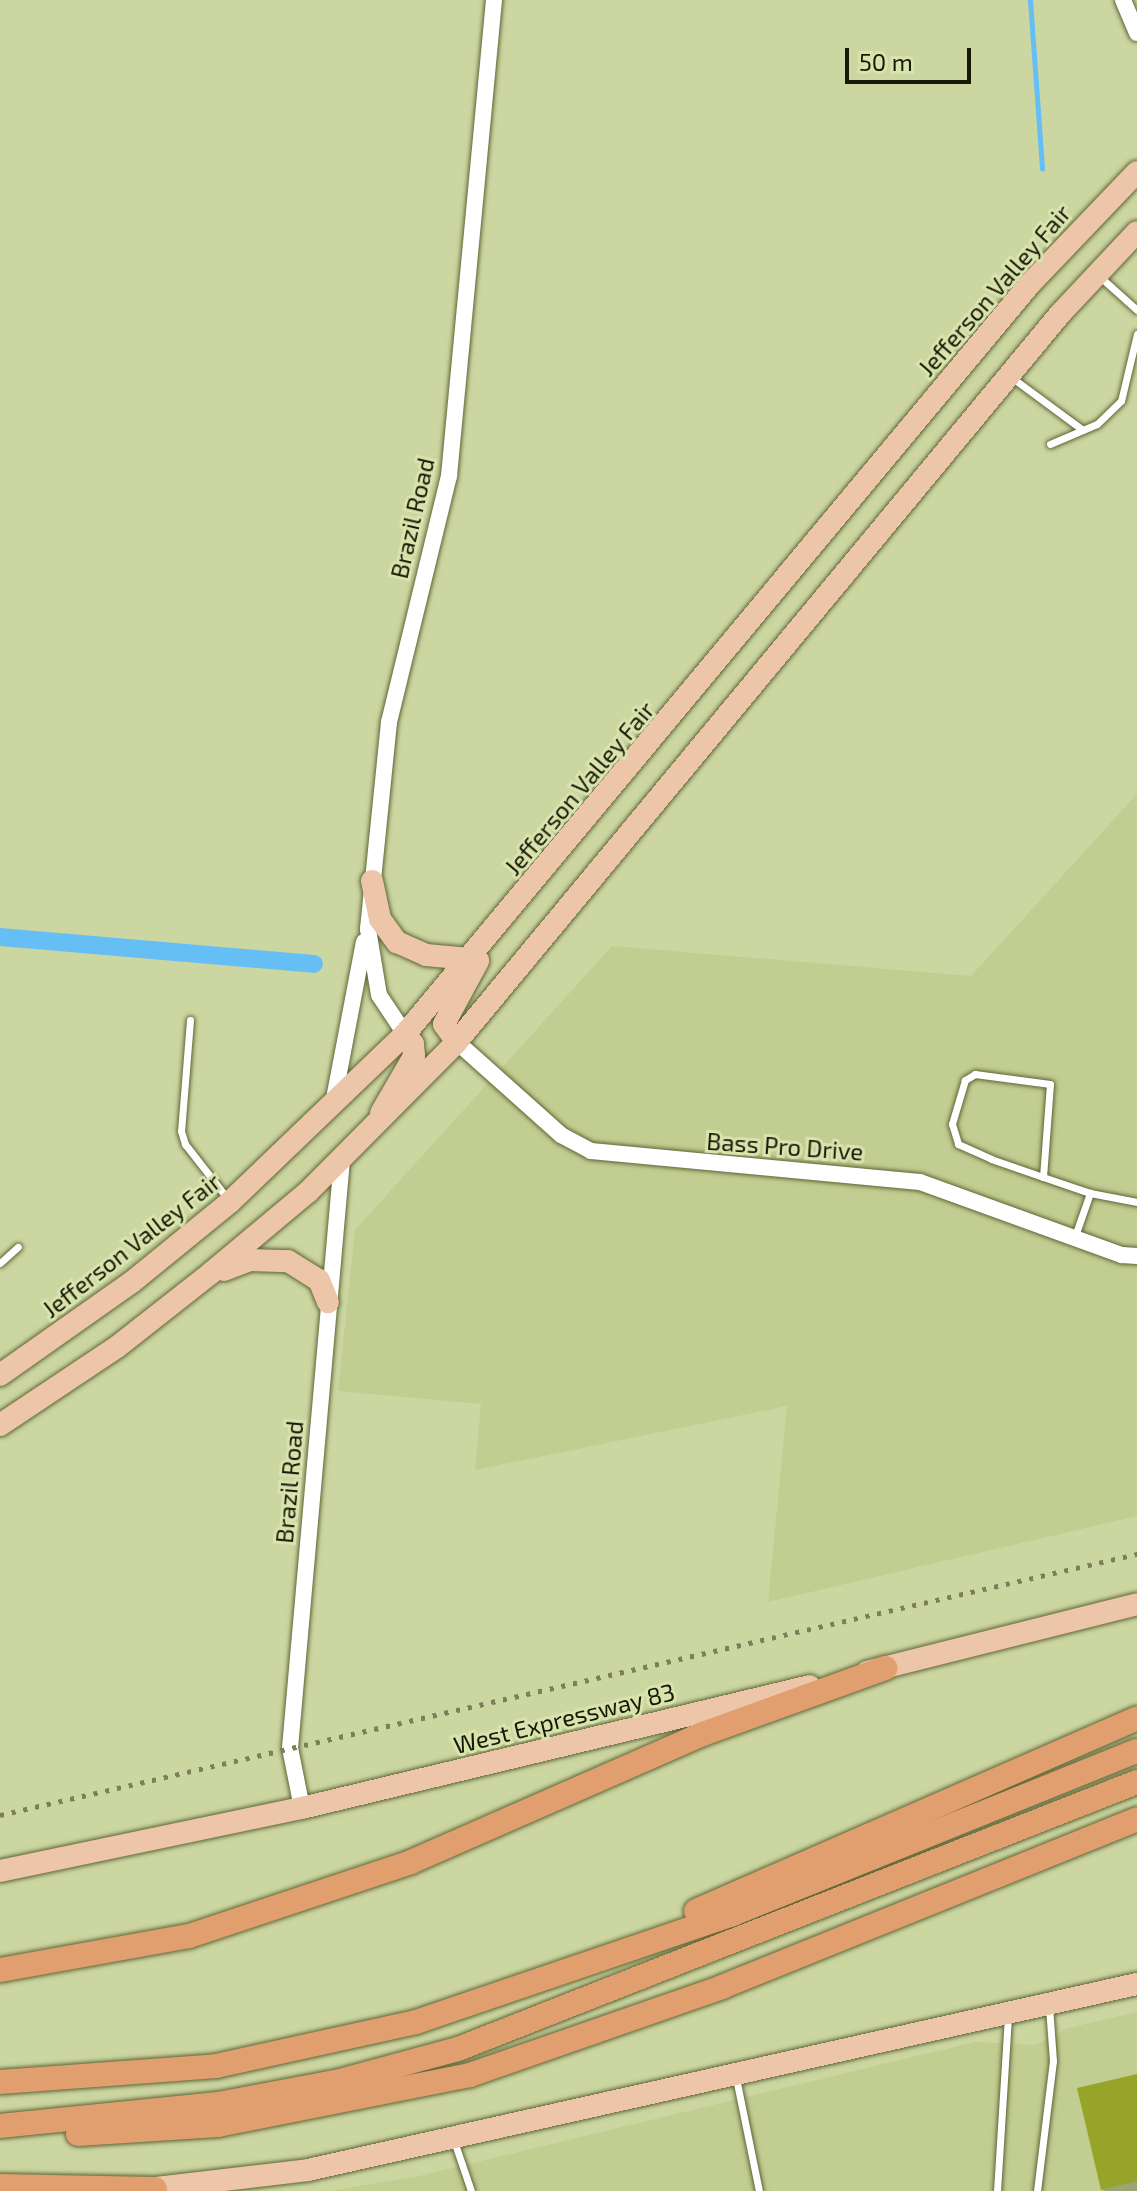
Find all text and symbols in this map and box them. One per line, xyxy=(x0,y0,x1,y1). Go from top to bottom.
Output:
scale bar xyxy=(849,32,975,82)
text: 50 m xyxy=(859,47,913,76)
street label: Jefferson Valley Fair xyxy=(911,198,1077,382)
street label: Brazil Road xyxy=(384,455,440,581)
street label: Jefferson Valley Fair xyxy=(498,695,660,881)
street label: Bass Pro Drive xyxy=(706,1126,864,1166)
street label: Jefferson Valley Fair xyxy=(36,1166,226,1324)
street label: Brazil Road xyxy=(269,1419,309,1545)
street label: West Expressway 83 xyxy=(450,1677,678,1759)

